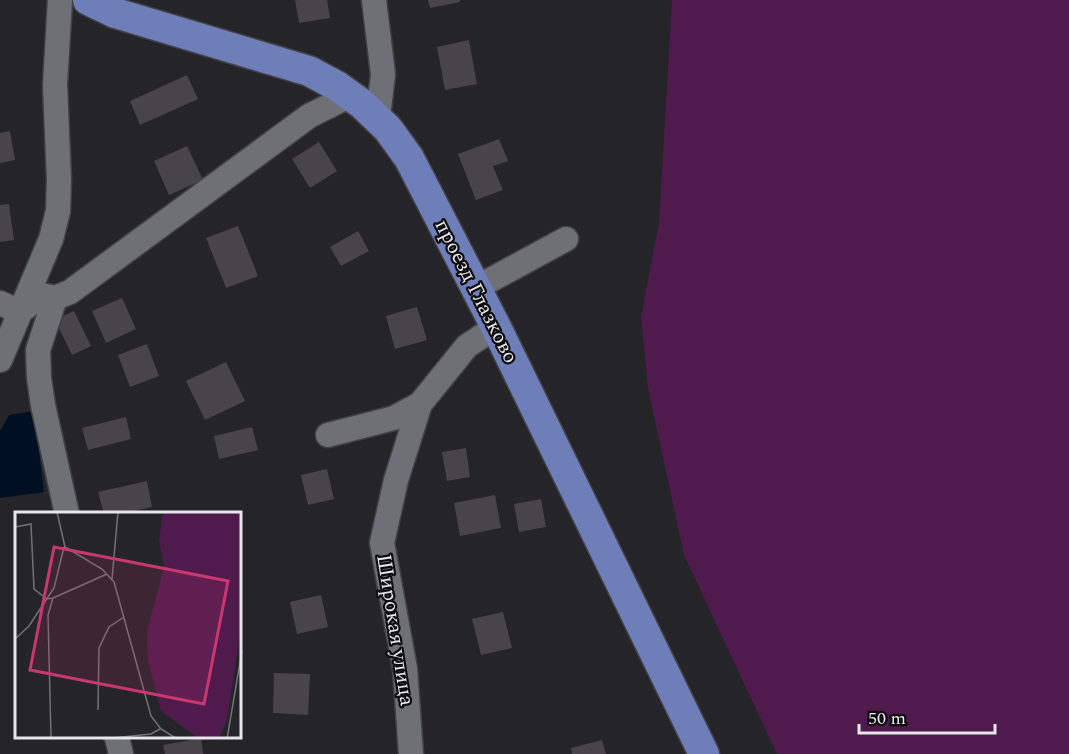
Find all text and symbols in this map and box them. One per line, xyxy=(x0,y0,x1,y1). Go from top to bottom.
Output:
street label: проезд Глазково xyxy=(426,214,526,369)
inset map xyxy=(15,512,242,739)
street label: Широкая улица xyxy=(367,552,423,709)
scale bar xyxy=(859,697,996,735)
text: 50 m xyxy=(868,705,906,732)

